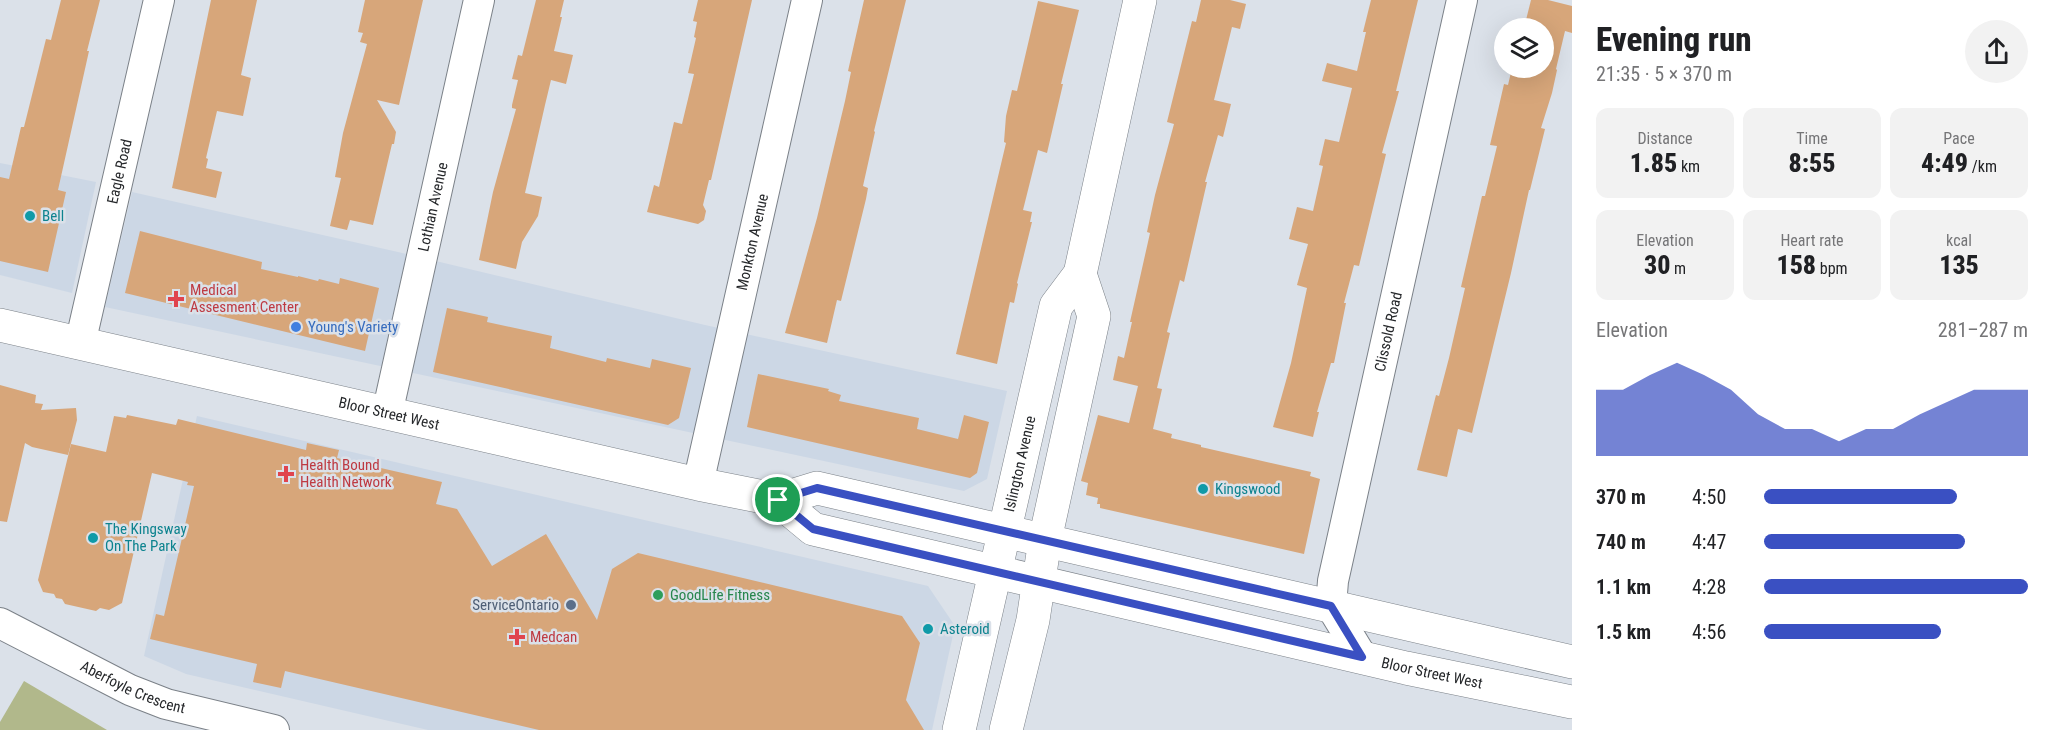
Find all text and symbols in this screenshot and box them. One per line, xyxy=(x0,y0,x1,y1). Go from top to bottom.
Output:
map controls xyxy=(1494,18,1554,78)
button: layers xyxy=(1494,18,1554,78)
text: Evening run xyxy=(1596,20,1752,59)
button: share xyxy=(1965,20,2028,83)
text: 21:35 · 5 × 370 m xyxy=(1596,62,1732,86)
text: Distance xyxy=(1637,129,1693,148)
text: Time xyxy=(1796,129,1828,148)
text: Pace xyxy=(1943,129,1975,148)
street label: Eagle Road xyxy=(103,137,136,206)
text: 1.85 xyxy=(1630,148,1677,178)
text: 8:55 xyxy=(1789,148,1836,178)
text: 4:49 xyxy=(1921,148,1968,178)
text: km xyxy=(1677,157,1700,176)
text: /km xyxy=(1968,157,1997,176)
street label: Lothian Avenue xyxy=(414,161,452,253)
street label: Monkton Avenue xyxy=(733,192,772,292)
place label: Bell xyxy=(42,207,64,225)
marker: Bell xyxy=(23,209,37,223)
text: Elevation xyxy=(1636,231,1694,250)
text: Heart rate xyxy=(1780,231,1844,250)
text: kcal xyxy=(1946,231,1972,250)
text: 30 xyxy=(1644,250,1670,280)
text: 158 xyxy=(1776,250,1816,280)
text: 135 xyxy=(1939,250,1979,280)
text: m xyxy=(1670,259,1686,278)
text: bpm xyxy=(1816,259,1848,278)
place label: Medical Assesment Center xyxy=(190,281,299,316)
marker: Medical Assesment Center xyxy=(167,290,185,308)
street label: Clissold Road xyxy=(1371,290,1406,373)
place label: Young's Variety xyxy=(308,318,398,336)
text: Elevation xyxy=(1596,318,1668,342)
text: 281–287 m xyxy=(1938,318,2028,342)
marker: Young's Variety xyxy=(289,320,303,334)
street label: Bloor Street West xyxy=(337,393,441,434)
street label: Islington Avenue xyxy=(1000,414,1040,514)
place label: Health Bound Health Network xyxy=(300,456,392,491)
marker: Health Bound Health Network xyxy=(277,465,295,483)
pin xyxy=(752,474,803,525)
place label: Kingswood xyxy=(1215,480,1280,498)
marker: Kingswood xyxy=(1196,482,1210,496)
icon: arrive xyxy=(761,483,794,516)
text: 370 m xyxy=(1596,485,1646,509)
text: 4:50 xyxy=(1692,485,1726,509)
place label: The Kingsway On The Park xyxy=(105,520,187,555)
text: 740 m xyxy=(1596,530,1646,554)
text: 4:47 xyxy=(1692,530,1726,554)
marker: The Kingsway On The Park xyxy=(86,531,100,545)
text: 1.1 km xyxy=(1596,575,1651,599)
text: 4:28 xyxy=(1692,575,1726,599)
place label: GoodLife Fitness xyxy=(670,586,770,604)
marker: GoodLife Fitness xyxy=(651,588,665,602)
place label: ServiceOntario xyxy=(472,596,559,614)
marker: ServiceOntario xyxy=(564,598,578,612)
place label: Asteroid xyxy=(940,620,990,638)
text: 1.5 km xyxy=(1596,620,1651,644)
text: 4:56 xyxy=(1692,620,1726,644)
marker: Asteroid xyxy=(921,622,935,636)
marker: Medcan xyxy=(508,628,526,646)
place label: Medcan xyxy=(530,628,577,646)
street label: Bloor Street West xyxy=(1380,654,1484,692)
street label: Aberfoyle Crescent xyxy=(77,657,187,717)

